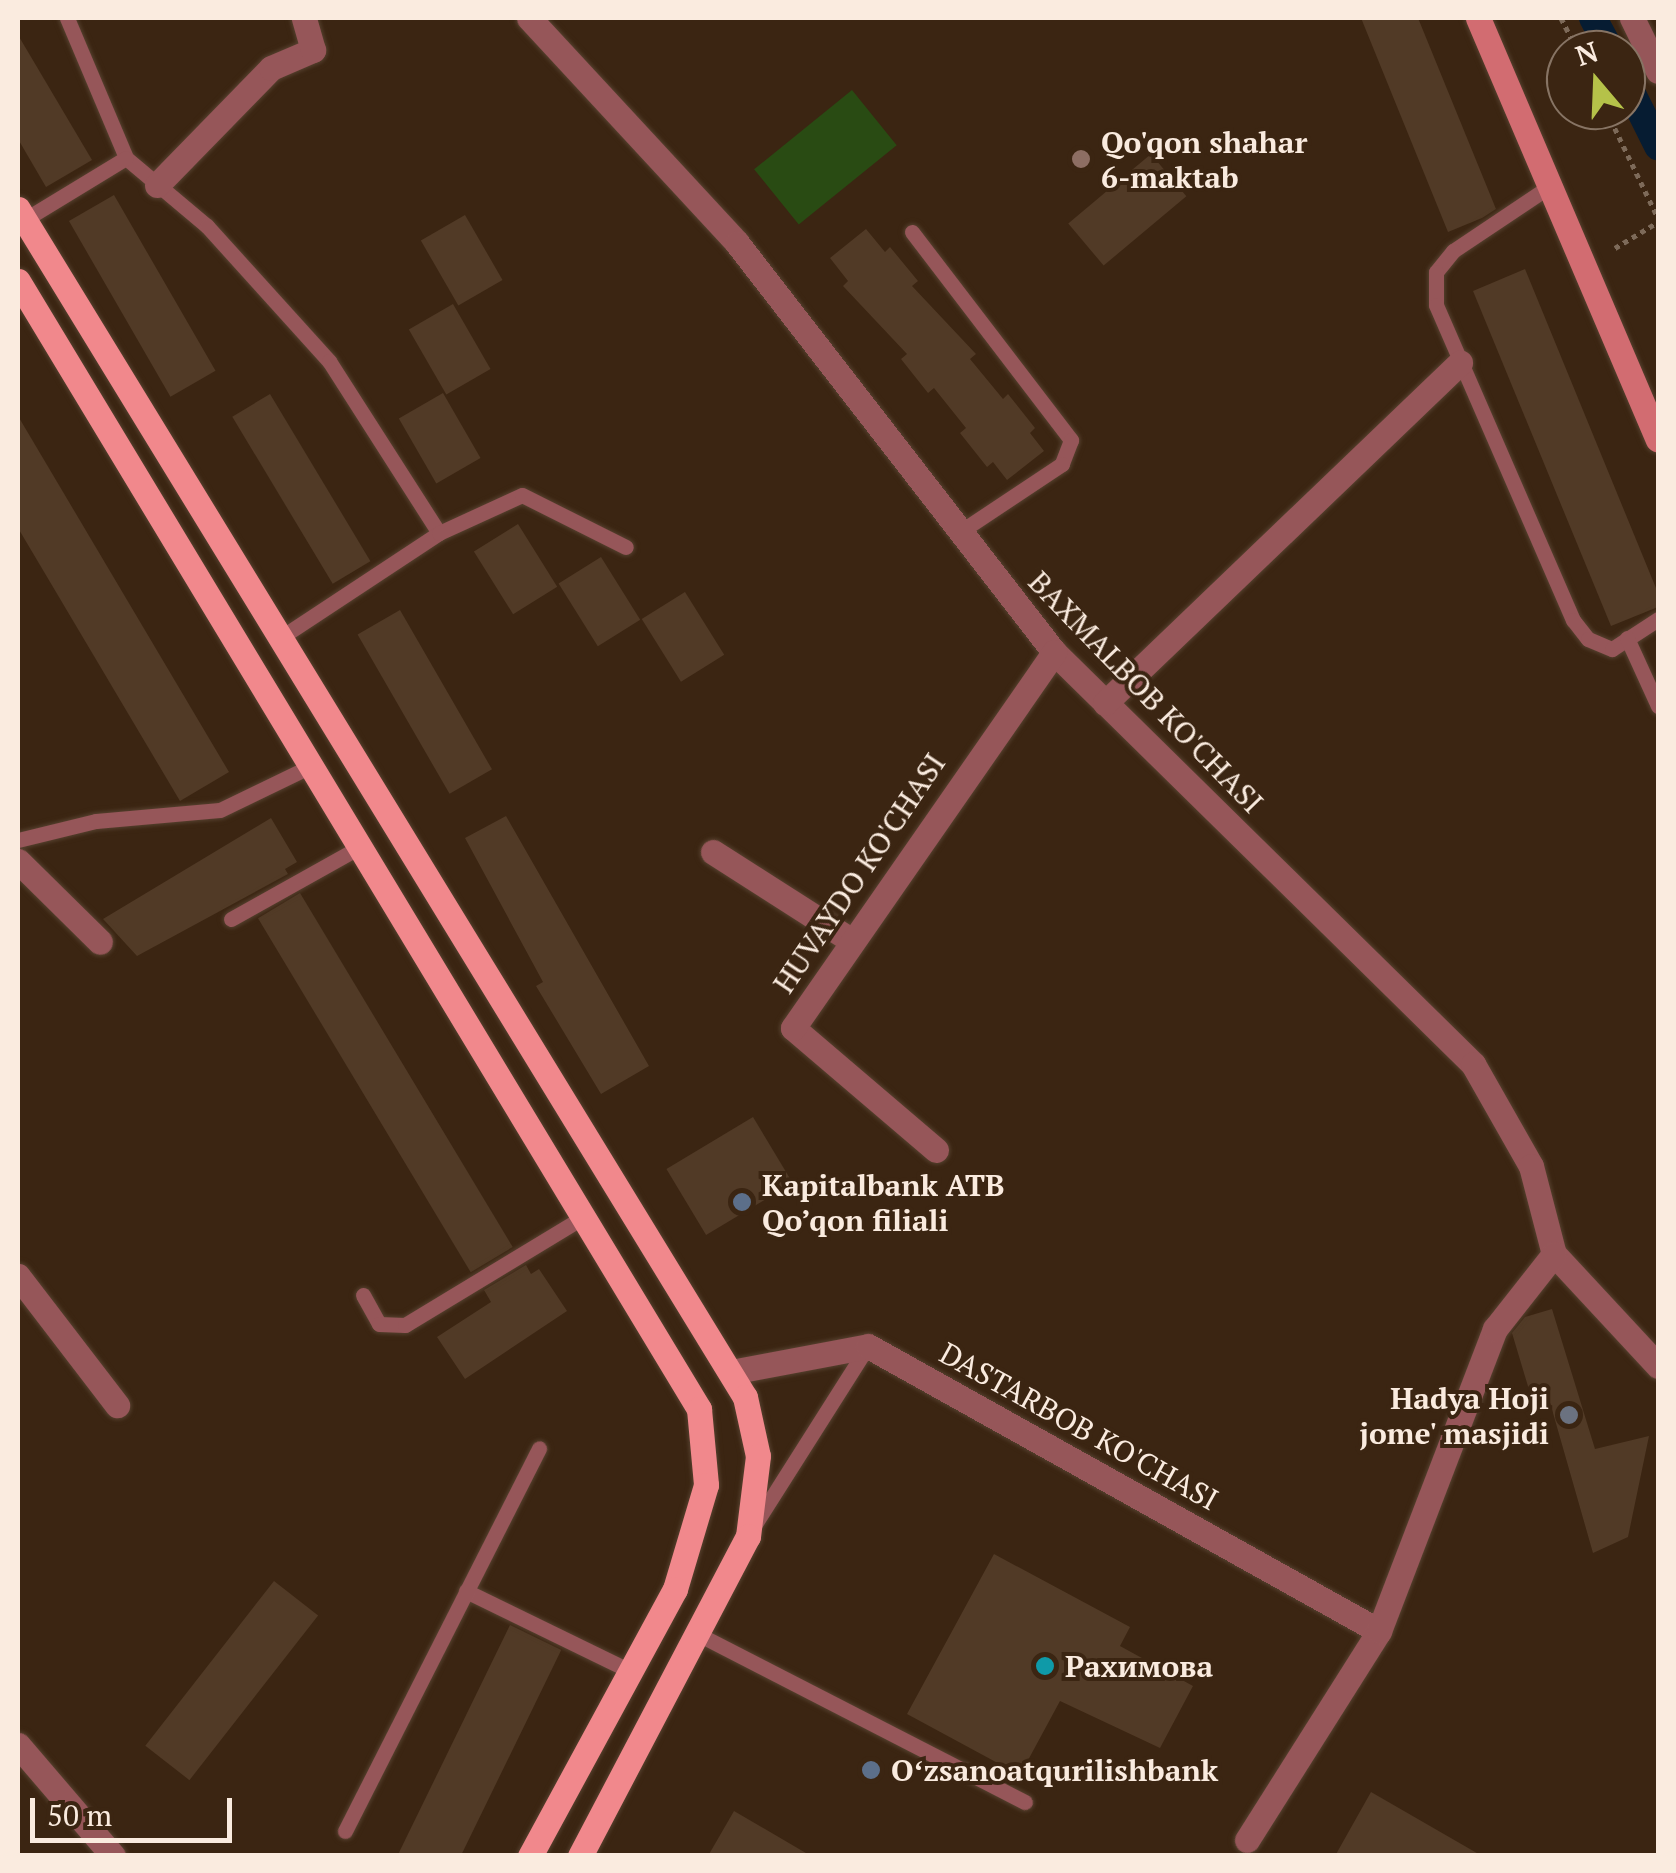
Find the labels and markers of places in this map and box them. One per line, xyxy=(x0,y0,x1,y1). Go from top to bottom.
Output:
place label: Qo'qon shahar 6-maktab xyxy=(1101,124,1307,194)
marker: Qo'qon shahar 6-maktab xyxy=(1070,148,1092,170)
place label: Kapitalbank ATB Qo’qon filiali xyxy=(762,1167,1005,1238)
marker: Kapitalbank ATB Qo’qon filiali xyxy=(731,1191,753,1213)
place label: Hadya Hoji jome' masjidi xyxy=(1358,1380,1549,1450)
marker: Hadya Hoji jome' masjidi xyxy=(1558,1404,1580,1426)
place label: Рахимова xyxy=(1065,1648,1213,1684)
marker: Рахимова xyxy=(1034,1655,1056,1677)
place label: Oʻzsanoatqurilishbank xyxy=(891,1752,1218,1788)
marker: Oʻzsanoatqurilishbank xyxy=(860,1759,882,1781)

